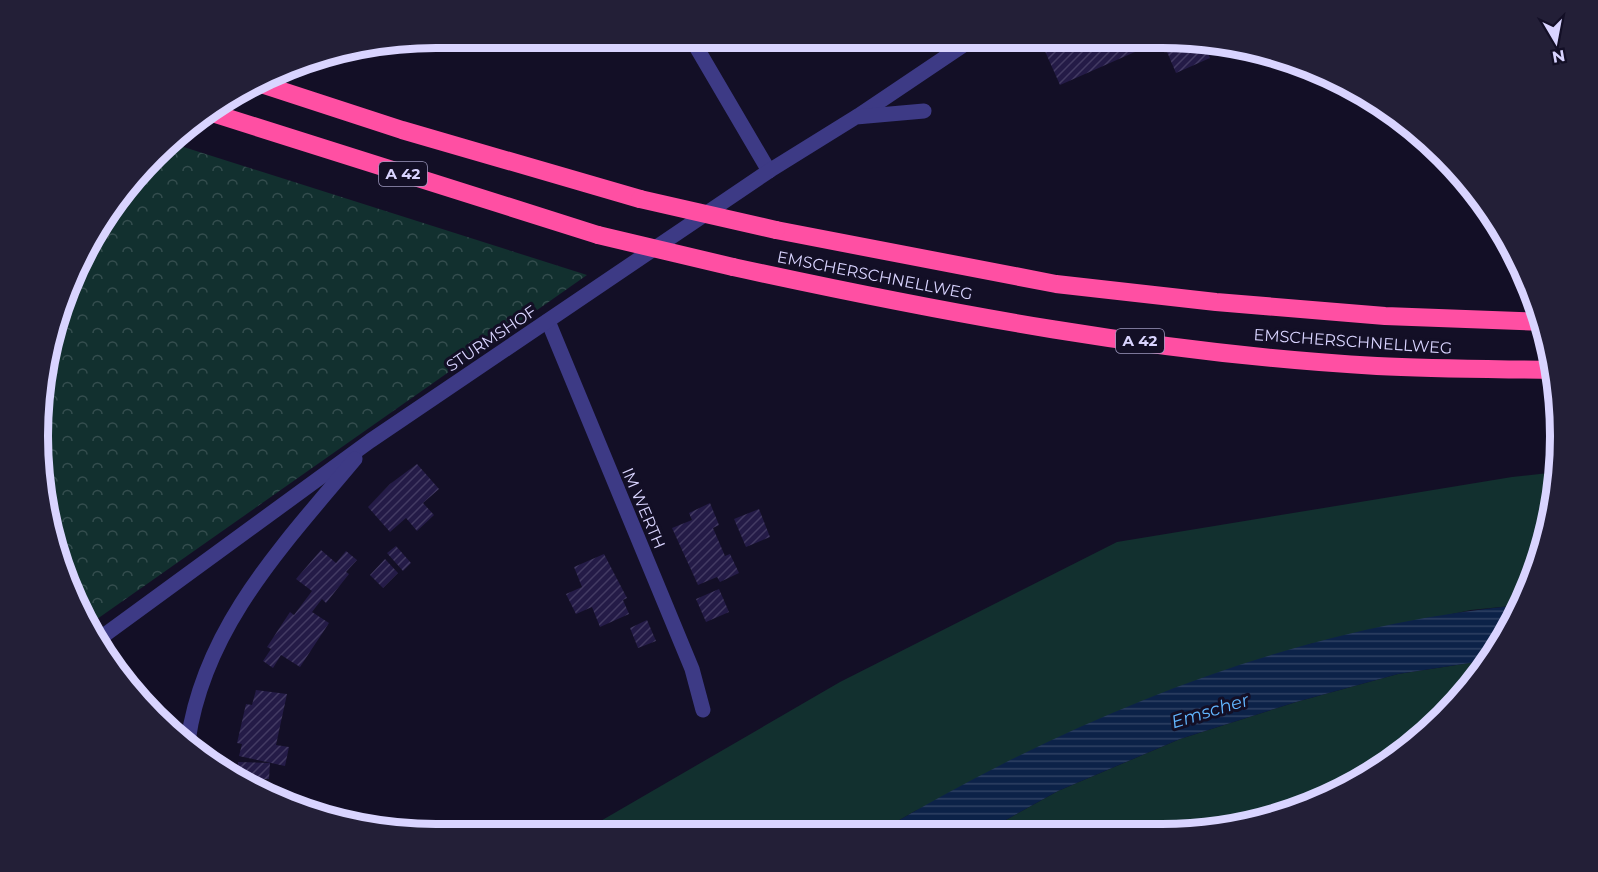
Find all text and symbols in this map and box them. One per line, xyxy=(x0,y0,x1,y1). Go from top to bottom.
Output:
north arrow xyxy=(1526,12,1586,72)
text: N xyxy=(1550,46,1567,67)
road number: A 42 xyxy=(379,162,427,186)
street label: EMSCHERSCHNELLWEG xyxy=(775,247,974,304)
street label: STURMSHOF xyxy=(443,301,540,376)
street label: EMSCHERSCHNELLWEG xyxy=(1253,325,1453,358)
road number: A 42 xyxy=(1116,329,1164,353)
street label: IM WERTH xyxy=(618,465,669,552)
water label: Emscher xyxy=(1168,689,1252,733)

